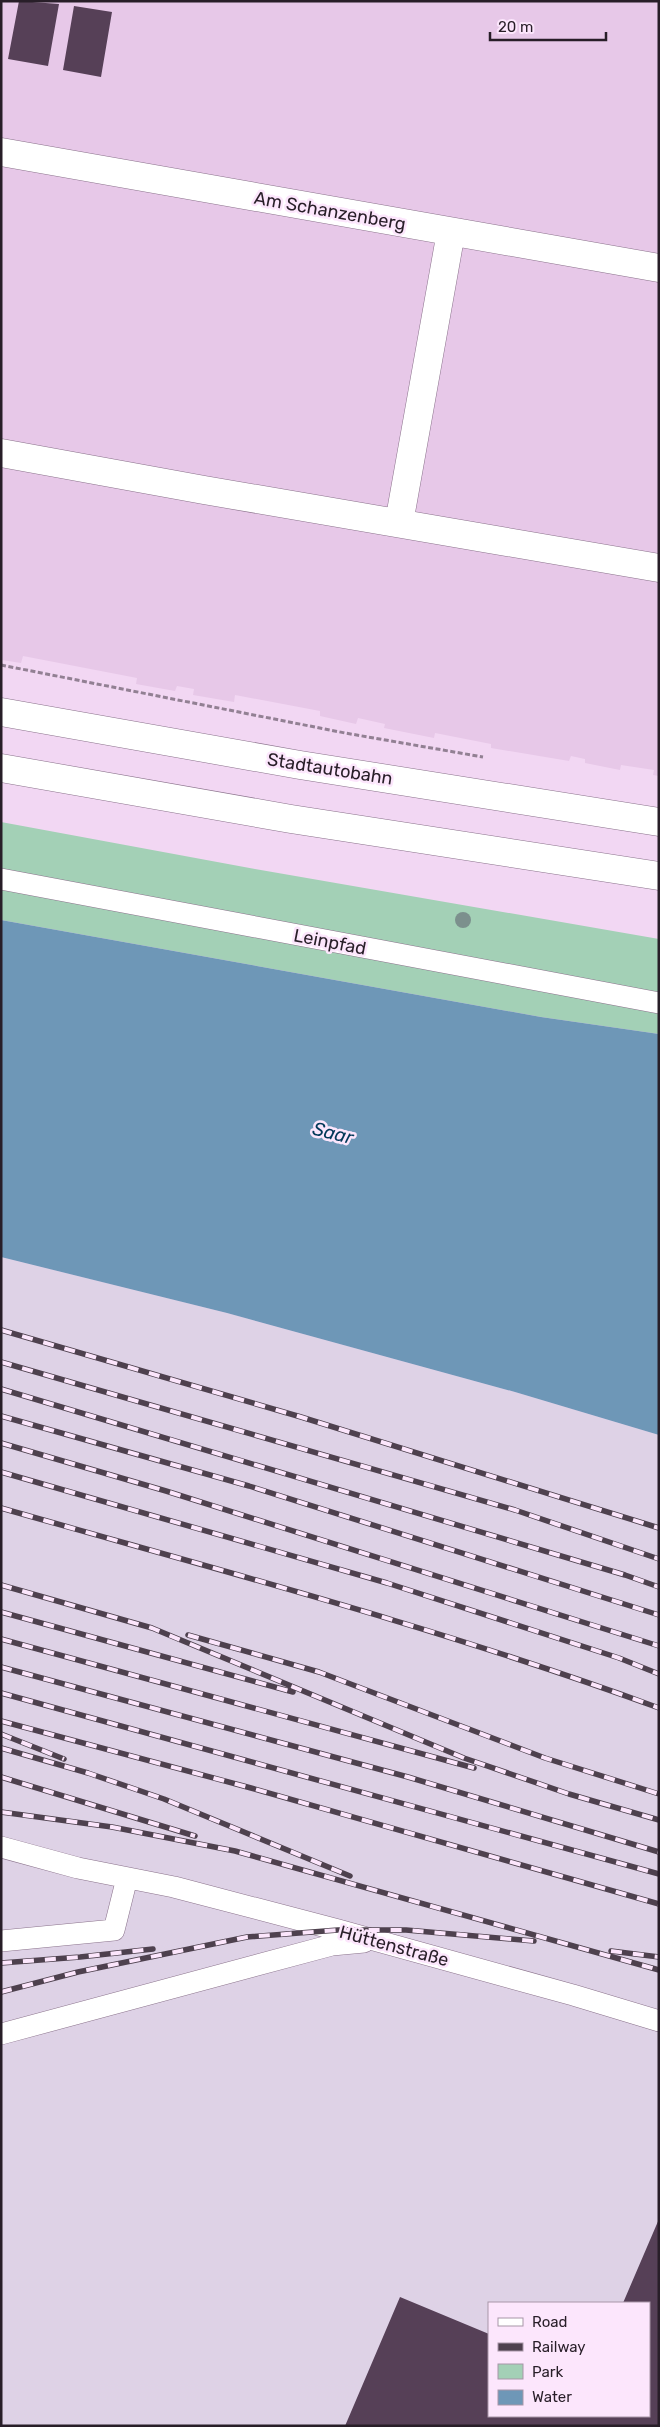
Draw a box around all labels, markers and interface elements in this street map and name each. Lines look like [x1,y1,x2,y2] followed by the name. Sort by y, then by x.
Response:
[490,10,606,42] scale bar
[498,18,533,36] text: 20 m
[252,187,408,235] street label: Am Schanzenberg
[266,748,394,790] street label: Stadtautobahn
[292,924,368,960] street label: Leinpfad
[310,1117,357,1149] water label: Saar
[337,1921,451,1971] street label: Hüttenstraße
[488,2302,650,2417] legend
[532,2313,568,2331] text: Road
[532,2338,586,2356] text: Railway
[532,2363,563,2381] text: Park
[532,2388,572,2406] text: Water

